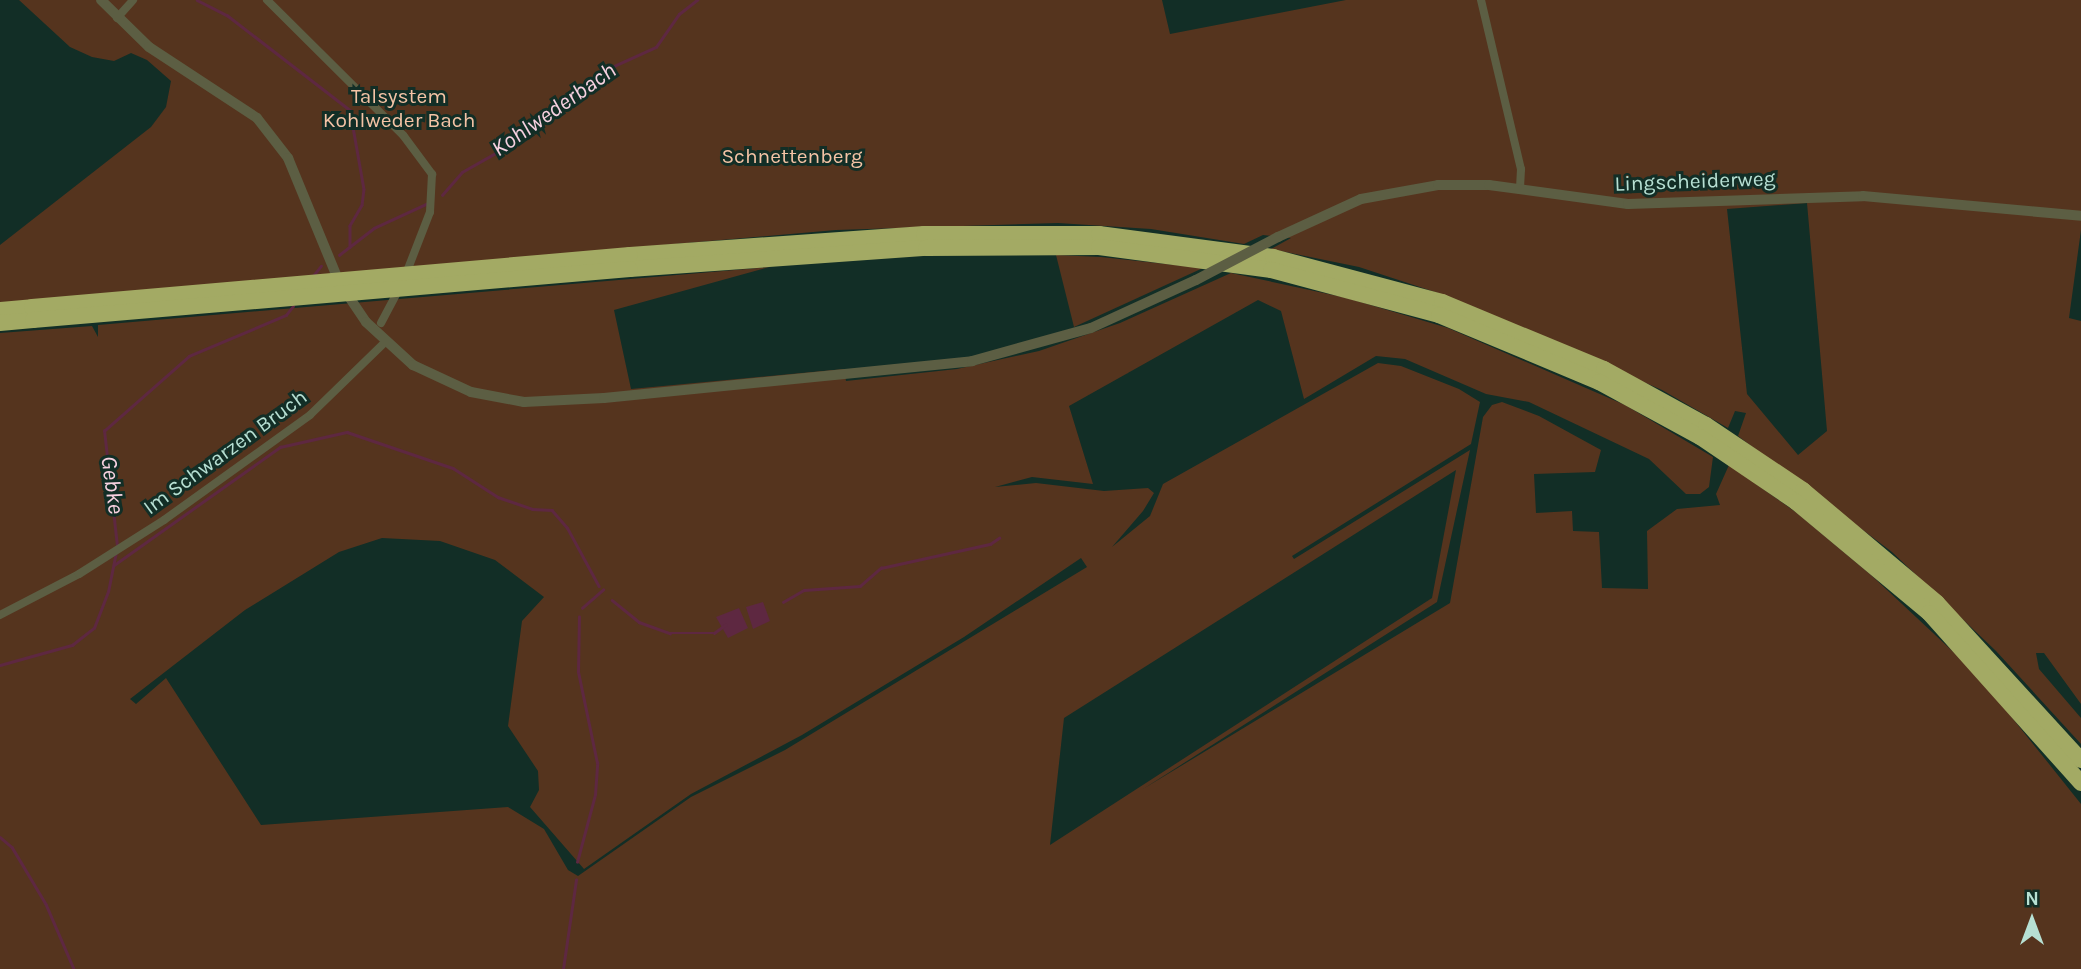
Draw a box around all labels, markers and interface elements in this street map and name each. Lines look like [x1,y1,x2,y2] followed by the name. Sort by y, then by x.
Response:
[486,57,622,163] water label: Kohlwederbach
[323,83,475,133] park label: Talsystem Kohlweder Bach
[721,143,863,169] park label: Schnettenberg
[1614,166,1776,196] street label: Lingscheiderweg
[138,384,312,520] street label: Im Schwarzen Bruch
[94,454,130,516] water label: Gebke
[1997,885,2067,955] north arrow
[2025,888,2039,910] text: N

